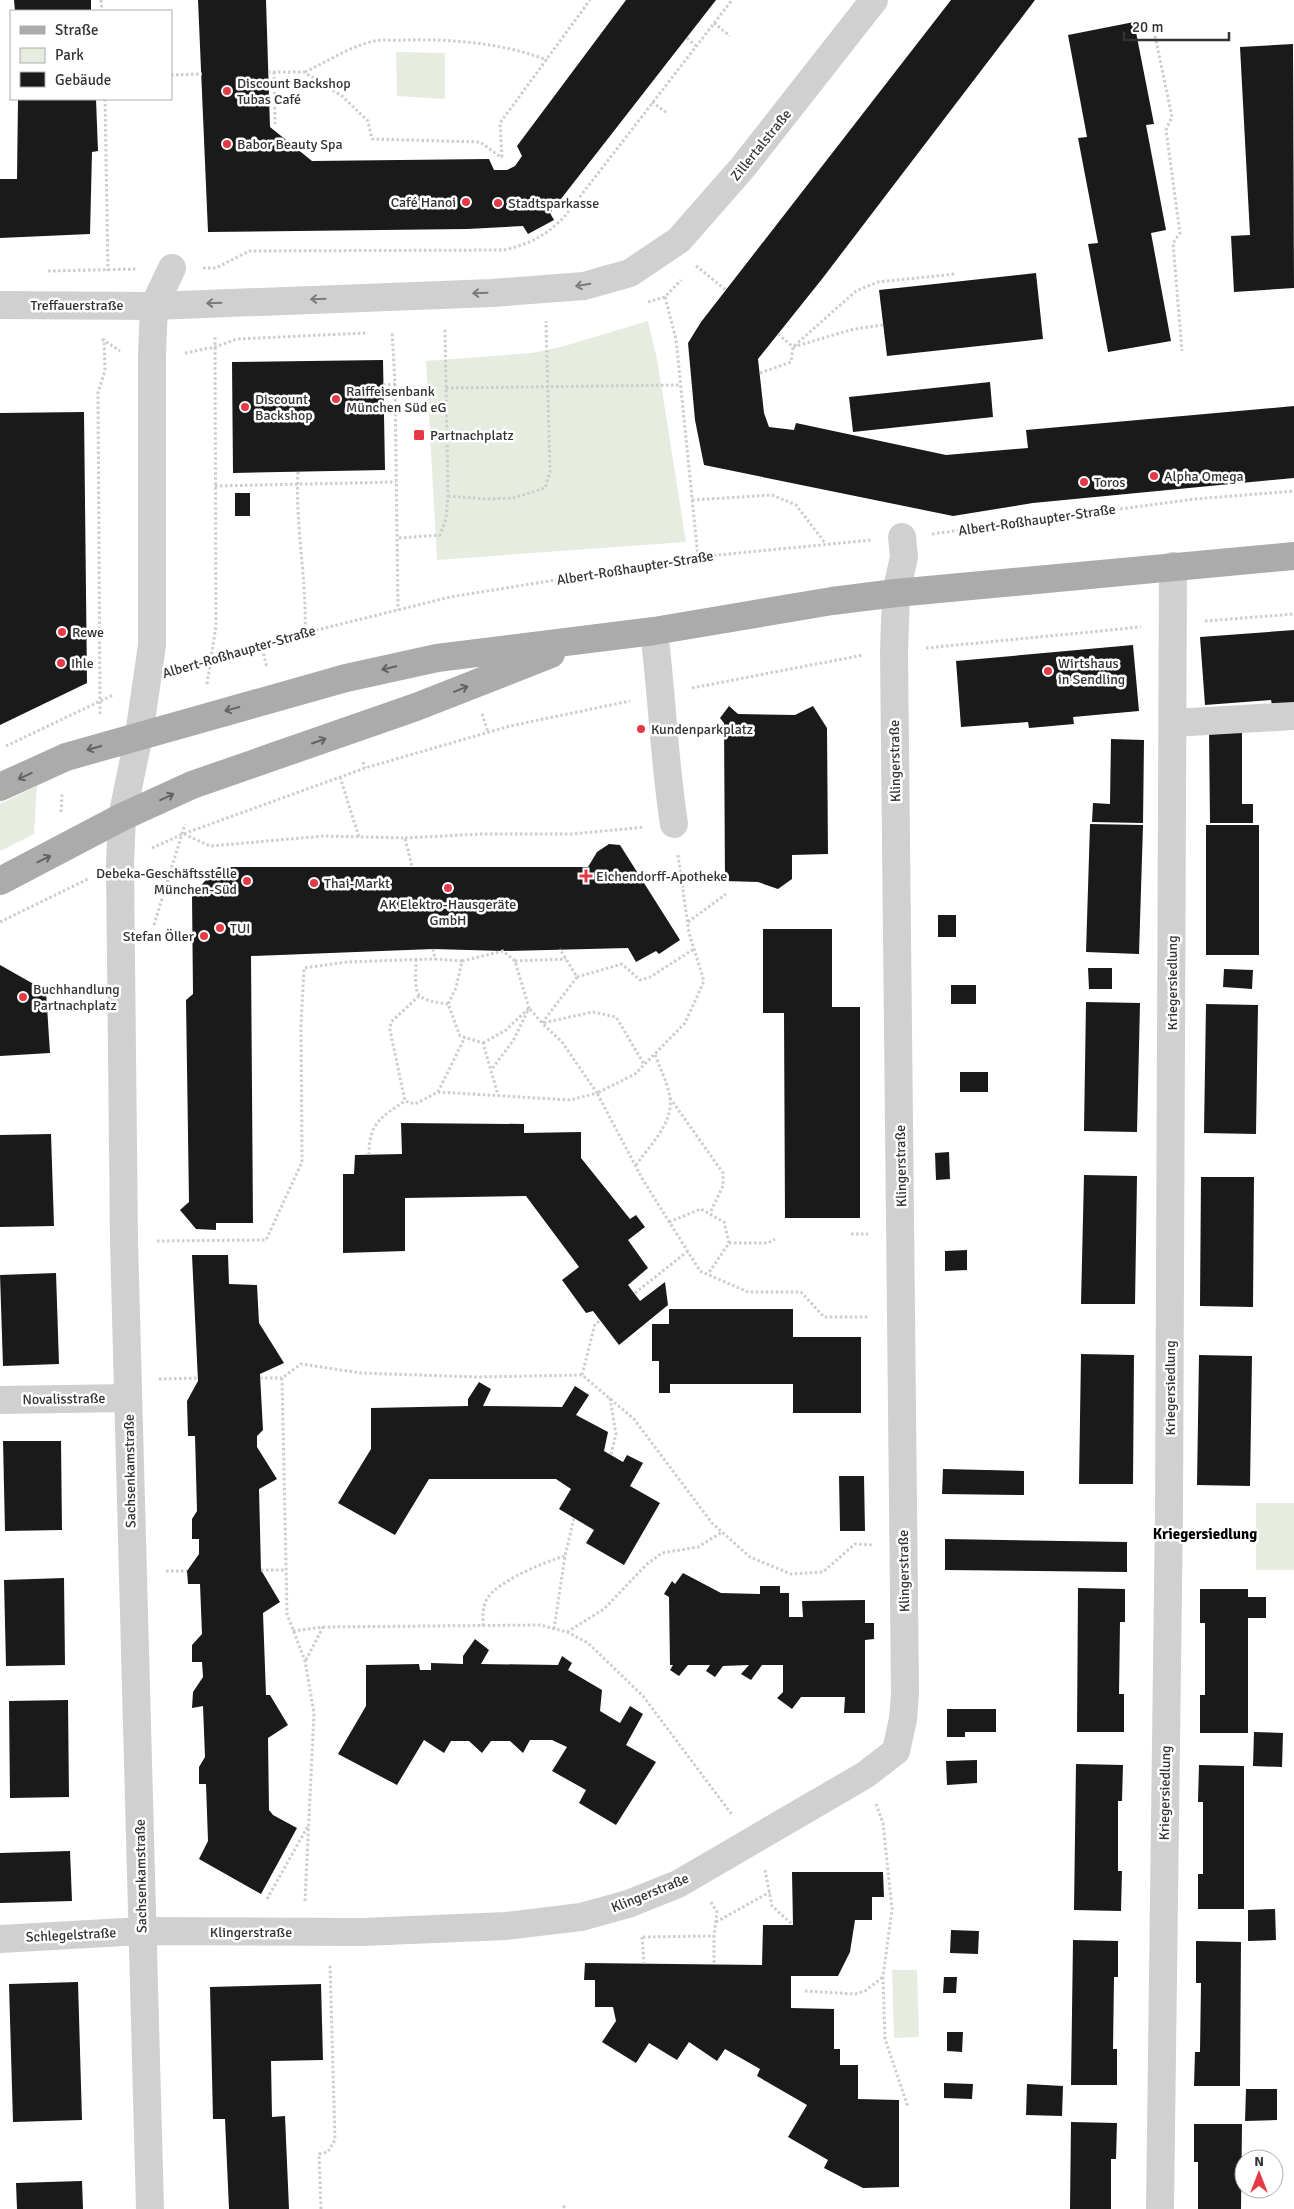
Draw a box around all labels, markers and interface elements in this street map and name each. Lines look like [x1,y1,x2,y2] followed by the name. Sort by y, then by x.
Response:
[10,10,172,100] legend
[1124,10,1229,42] scale bar
[1132,18,1163,36] text: 20 m
[55,21,99,39] text: Straße
[55,46,84,64] text: Park
[55,71,111,89] text: Gebäude
[237,75,351,108] place label: Discount Backshop Tubas Café
[221,85,233,97] marker: Discount Backshop Tubas Café
[727,106,795,184] street label: Zillertalstraße
[237,136,343,153] place label: Babor Beauty Spa
[221,138,233,150] marker: Babor Beauty Spa
[391,194,456,211] place label: Café Hanoi
[508,195,599,212] place label: Stadtsparkasse
[460,196,472,208] marker: Café Hanoi
[492,197,504,209] marker: Stadtsparkasse
[576,281,592,291] one-way arrow
[472,288,488,298] one-way arrow
[310,294,326,304] one-way arrow
[31,297,123,314] street label: Treffauerstraße
[206,298,222,307] one-way arrow
[346,383,447,416] place label: Raiffeisenbank München Süd eG
[255,391,313,424] place label: Discount Backshop
[330,393,342,405] marker: Raiffeisenbank München Süd eG
[239,401,251,413] marker: Discount Backshop
[430,427,514,444] place label: Partnachplatz
[412,428,426,442] marker: Partnachplatz
[1164,468,1244,485] place label: Alpha Omega
[1148,470,1160,482] marker: Alpha Omega
[1094,474,1125,491] place label: Toros
[1078,476,1090,488] marker: Toros
[957,501,1117,539] street label: Albert-Roßhaupter-Straße
[555,547,715,589] street label: Albert-Roßhaupter-Straße
[160,622,318,682] street label: Albert-Roßhaupter-Straße
[72,624,104,641] place label: Rewe
[56,626,68,638] marker: Rewe
[71,655,94,672] place label: Ihle
[1058,655,1125,688] place label: Wirtshaus in Sendling
[55,657,67,669] marker: Ihle
[381,664,397,673] one-way arrow
[1042,665,1054,677] marker: Wirtshaus in Sendling
[453,684,468,693] one-way arrow
[224,705,240,714] one-way arrow
[886,720,904,802] street label: Klingerstraße
[651,721,753,738] place label: Kundenparkplatz
[635,723,647,735] marker: Kundenparkplatz
[311,736,326,745] one-way arrow
[86,744,102,754] one-way arrow
[18,771,33,781] one-way arrow
[159,791,174,801] one-way arrow
[36,854,51,864] one-way arrow
[96,865,237,898] place label: Debeka-Geschäftsstelle München-Süd
[596,868,727,885] place label: Eichendorff-Apotheke
[580,870,592,882] marker: Eichendorff-Apotheke
[241,875,253,887] marker: Debeka-Geschäftsstelle München-Süd
[324,875,390,892] place label: Thai-Markt
[308,877,320,889] marker: Thai-Markt
[442,882,454,894] marker: AK Elektro-Hausgeräte GmbH
[380,896,516,929] place label: AK Elektro-Hausgeräte GmbH
[230,920,250,937] place label: TUI
[214,922,226,934] marker: TUI
[123,928,195,945] place label: Stefan Öller
[198,930,210,942] marker: Stefan Öller
[1164,935,1181,1031] street label: Kriegersiedlung
[33,981,120,1014] place label: Buchhandlung Partnachplatz
[17,991,29,1003] marker: Buchhandlung Partnachplatz
[892,1125,910,1207] street label: Klingerstraße
[1162,1340,1179,1436] street label: Kriegersiedlung
[22,1390,106,1408] street label: Novalisstraße
[121,1414,139,1528] street label: Sachsenkamstraße
[1153,1525,1257,1543] district label: Kriegersiedlung
[895,1530,913,1612] street label: Klingerstraße
[1156,1745,1174,1841] street label: Kriegersiedlung
[132,1819,150,1933] street label: Sachsenkamstraße
[609,1870,691,1916] street label: Klingerstraße
[25,1924,117,1946] street label: Schlegelstraße
[210,1924,292,1941] street label: Klingerstraße
[1234,2149,1284,2199] north arrow
[1254,2153,1264,2170] text: N

